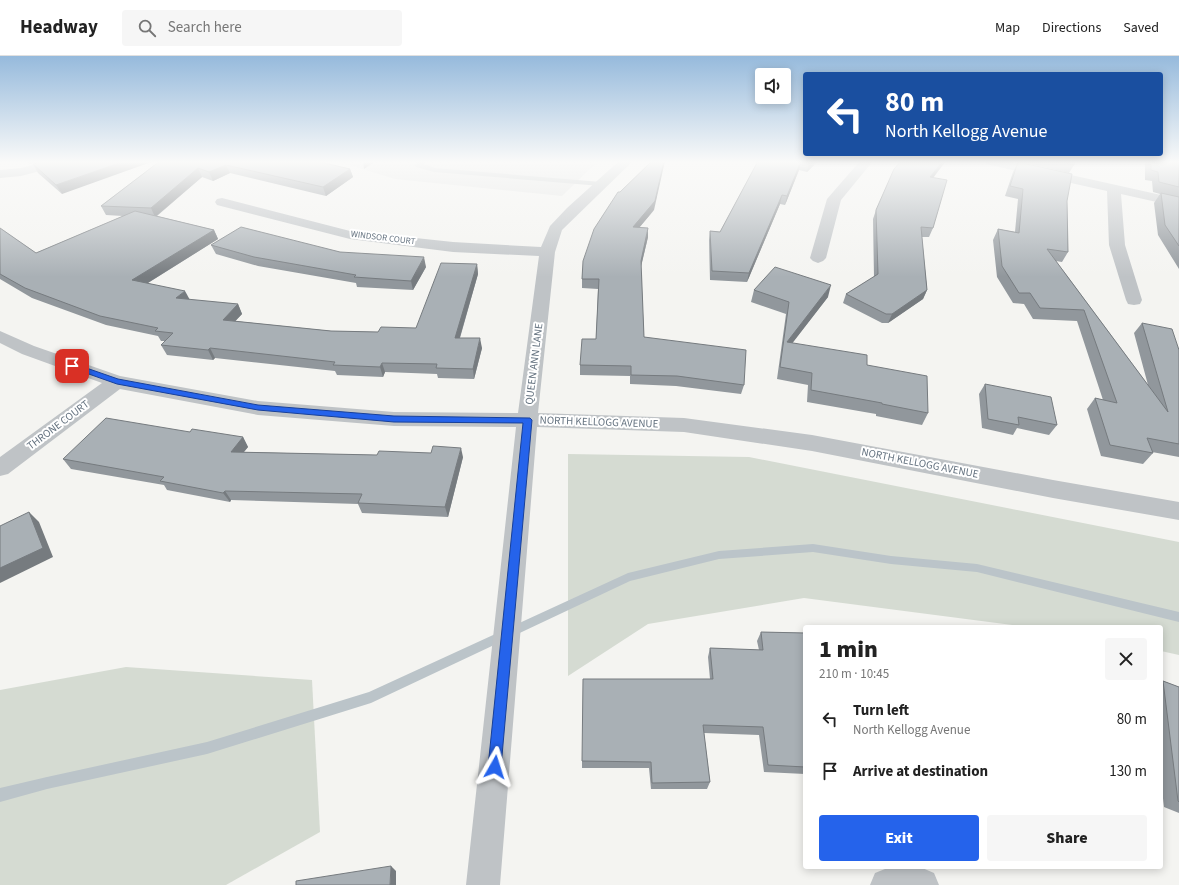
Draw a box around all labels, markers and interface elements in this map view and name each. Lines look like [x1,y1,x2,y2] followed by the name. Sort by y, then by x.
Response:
[122,10,402,46] search box
[20,14,98,41] text: Headway
[136,17,158,39] icon: search
[168,17,242,38] text: Search here
[995,18,1020,38] text: Map
[1042,18,1101,38] text: Directions
[1123,18,1159,38] text: Saved
[755,68,791,104] map controls
[755,68,791,104] button: sound
[885,82,944,122] text: 80 m
[819,88,871,140] icon: left
[885,119,1048,144] text: North Kellogg Avenue
[350,228,416,248] street label: WINDSOR COURT
[522,322,546,406] street label: QUEEN ANN LANE
[55,349,89,383] pin
[61,355,83,377] icon: arrive
[24,397,92,453] street label: THRONE COURT
[539,412,659,432] street label: NORTH KELLOGG AVENUE
[860,444,980,482] street label: NORTH KELLOGG AVENUE
[819,632,878,667] text: 1 min
[1105,638,1147,680] button: close
[819,665,889,683] text: 210 m · 10:45
[853,700,909,721] text: Turn left
[819,708,841,730] icon: left
[1117,709,1147,730] text: 80 m
[853,721,970,739] text: North Kellogg Avenue
[474,746,516,788] position arrow
[819,760,841,782] icon: arrive
[853,761,988,782] text: Arrive at destination
[1109,761,1147,782] text: 130 m
[819,815,979,861] button: Exit
[987,815,1147,861] button: Share

